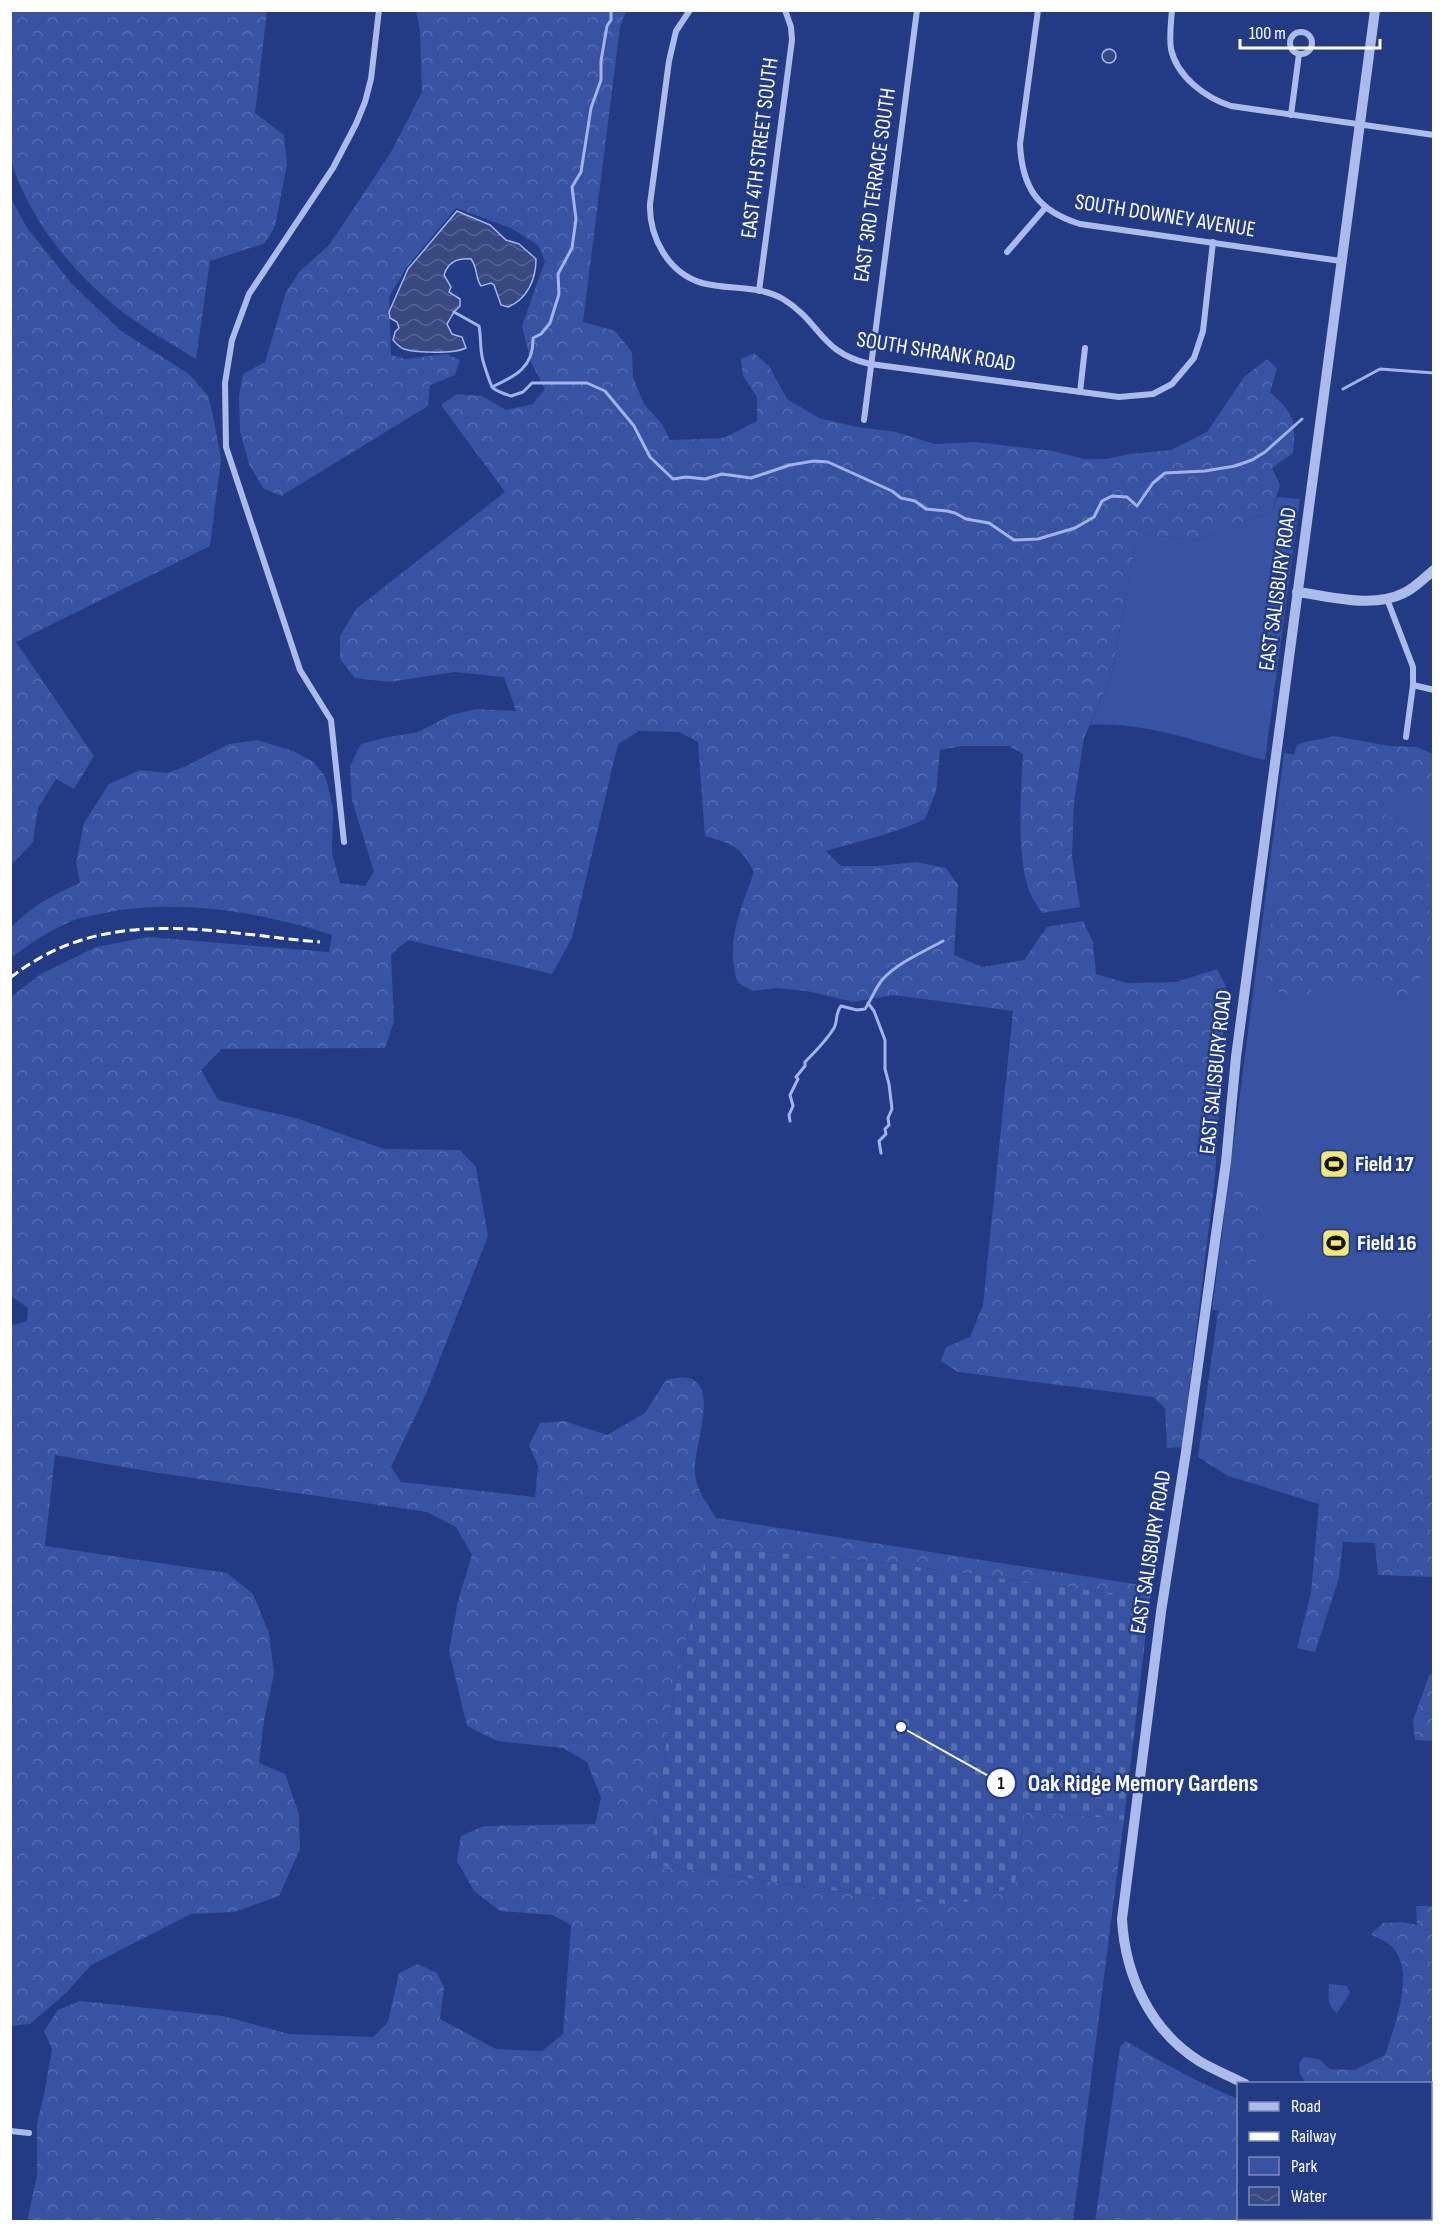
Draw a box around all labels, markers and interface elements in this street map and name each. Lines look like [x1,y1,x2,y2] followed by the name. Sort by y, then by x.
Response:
[1240,12,1380,50] scale bar
[1249,23,1286,44] text: 100 m
[736,56,784,240] street label: EAST 4TH STREET SOUTH
[848,86,902,284] street label: EAST 3RD TERRACE SOUTH
[1073,188,1257,244] street label: SOUTH DOWNEY AVENUE
[855,326,1017,378] street label: SOUTH SHRANK ROAD
[1253,505,1303,673] street label: EAST SALISBURY ROAD
[1194,989,1238,1155] street label: EAST SALISBURY ROAD
[1318,1148,1350,1180] sports icon: Field 17
[1355,1151,1414,1178] place label: Field 17
[1320,1227,1352,1259] sports icon: Field 16
[1357,1230,1417,1257] place label: Field 16
[1125,1468,1177,1636] street label: EAST SALISBURY ROAD
[986,1762,1270,1804] callout: Oak Ridge Memory Gardens
[1028,1769,1258,1798] text: Oak Ridge Memory Gardens
[997,1773,1005,1794] text: 1
[1237,2082,1432,2220] legend
[1291,2096,1321,2117] text: Road
[1291,2126,1336,2147] text: Railway
[1291,2156,1317,2177] text: Park
[1291,2186,1327,2207] text: Water

